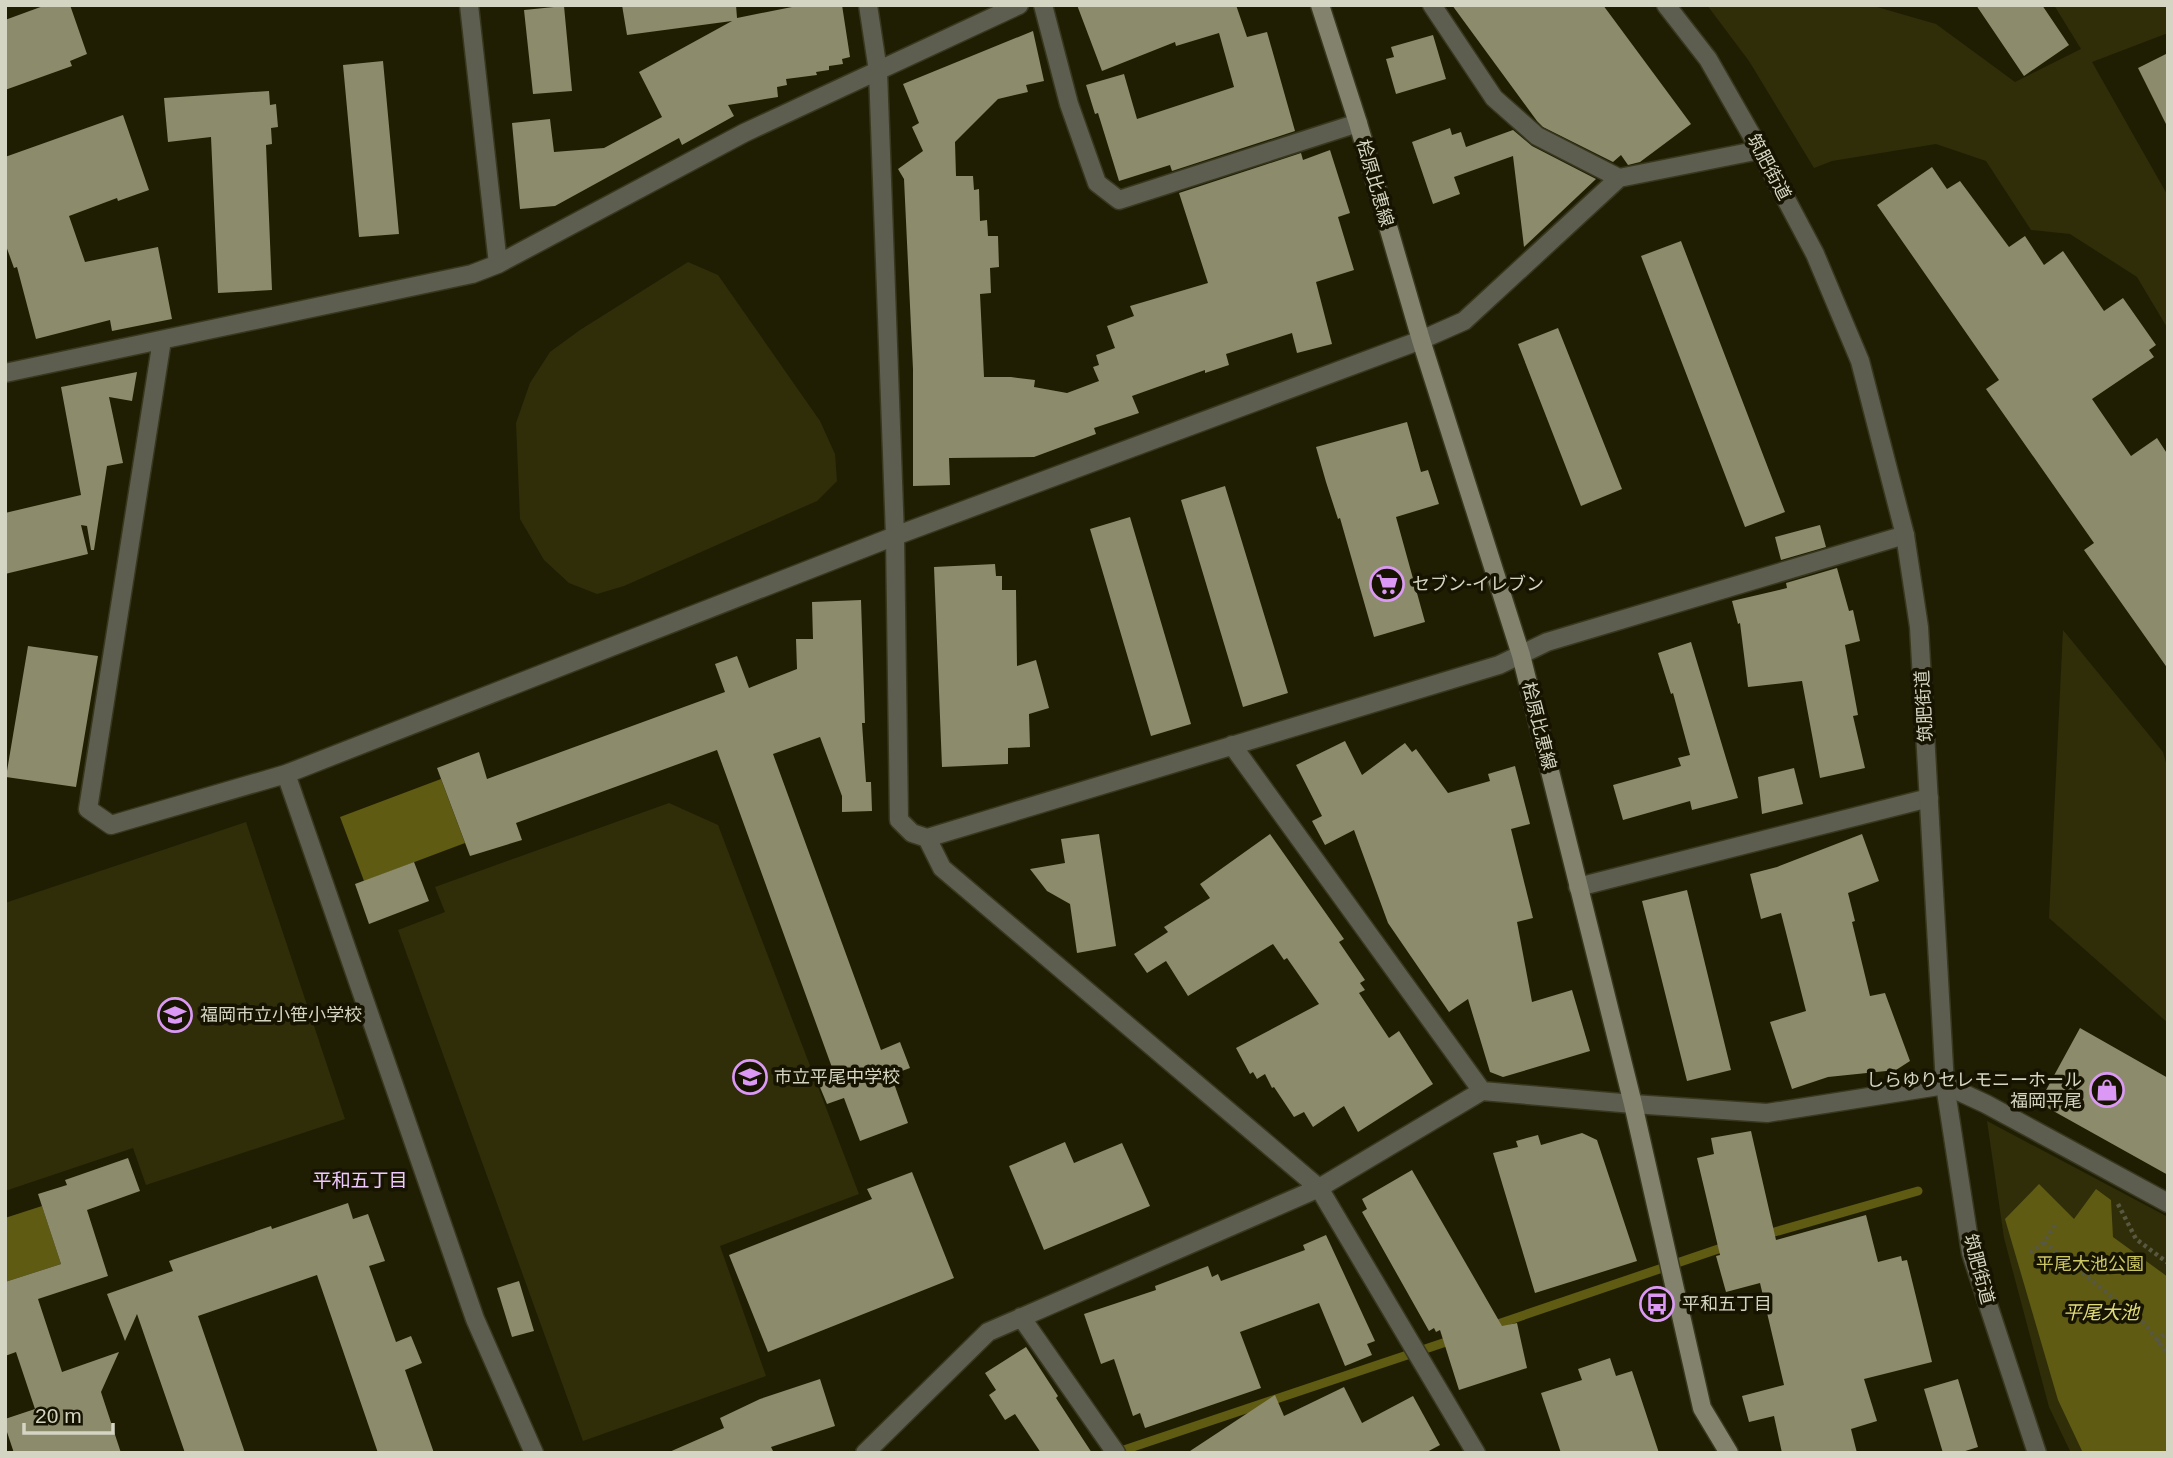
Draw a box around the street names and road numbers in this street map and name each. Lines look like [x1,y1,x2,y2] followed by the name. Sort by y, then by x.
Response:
[1743,131,1795,203] street label: 筑肥街道
[1353,137,1397,229] street label: 桧原比恵線
[1912,670,1936,742] street label: 筑肥街道
[1518,680,1560,772] street label: 桧原比恵線
[1960,1232,1998,1306] street label: 筑肥街道

